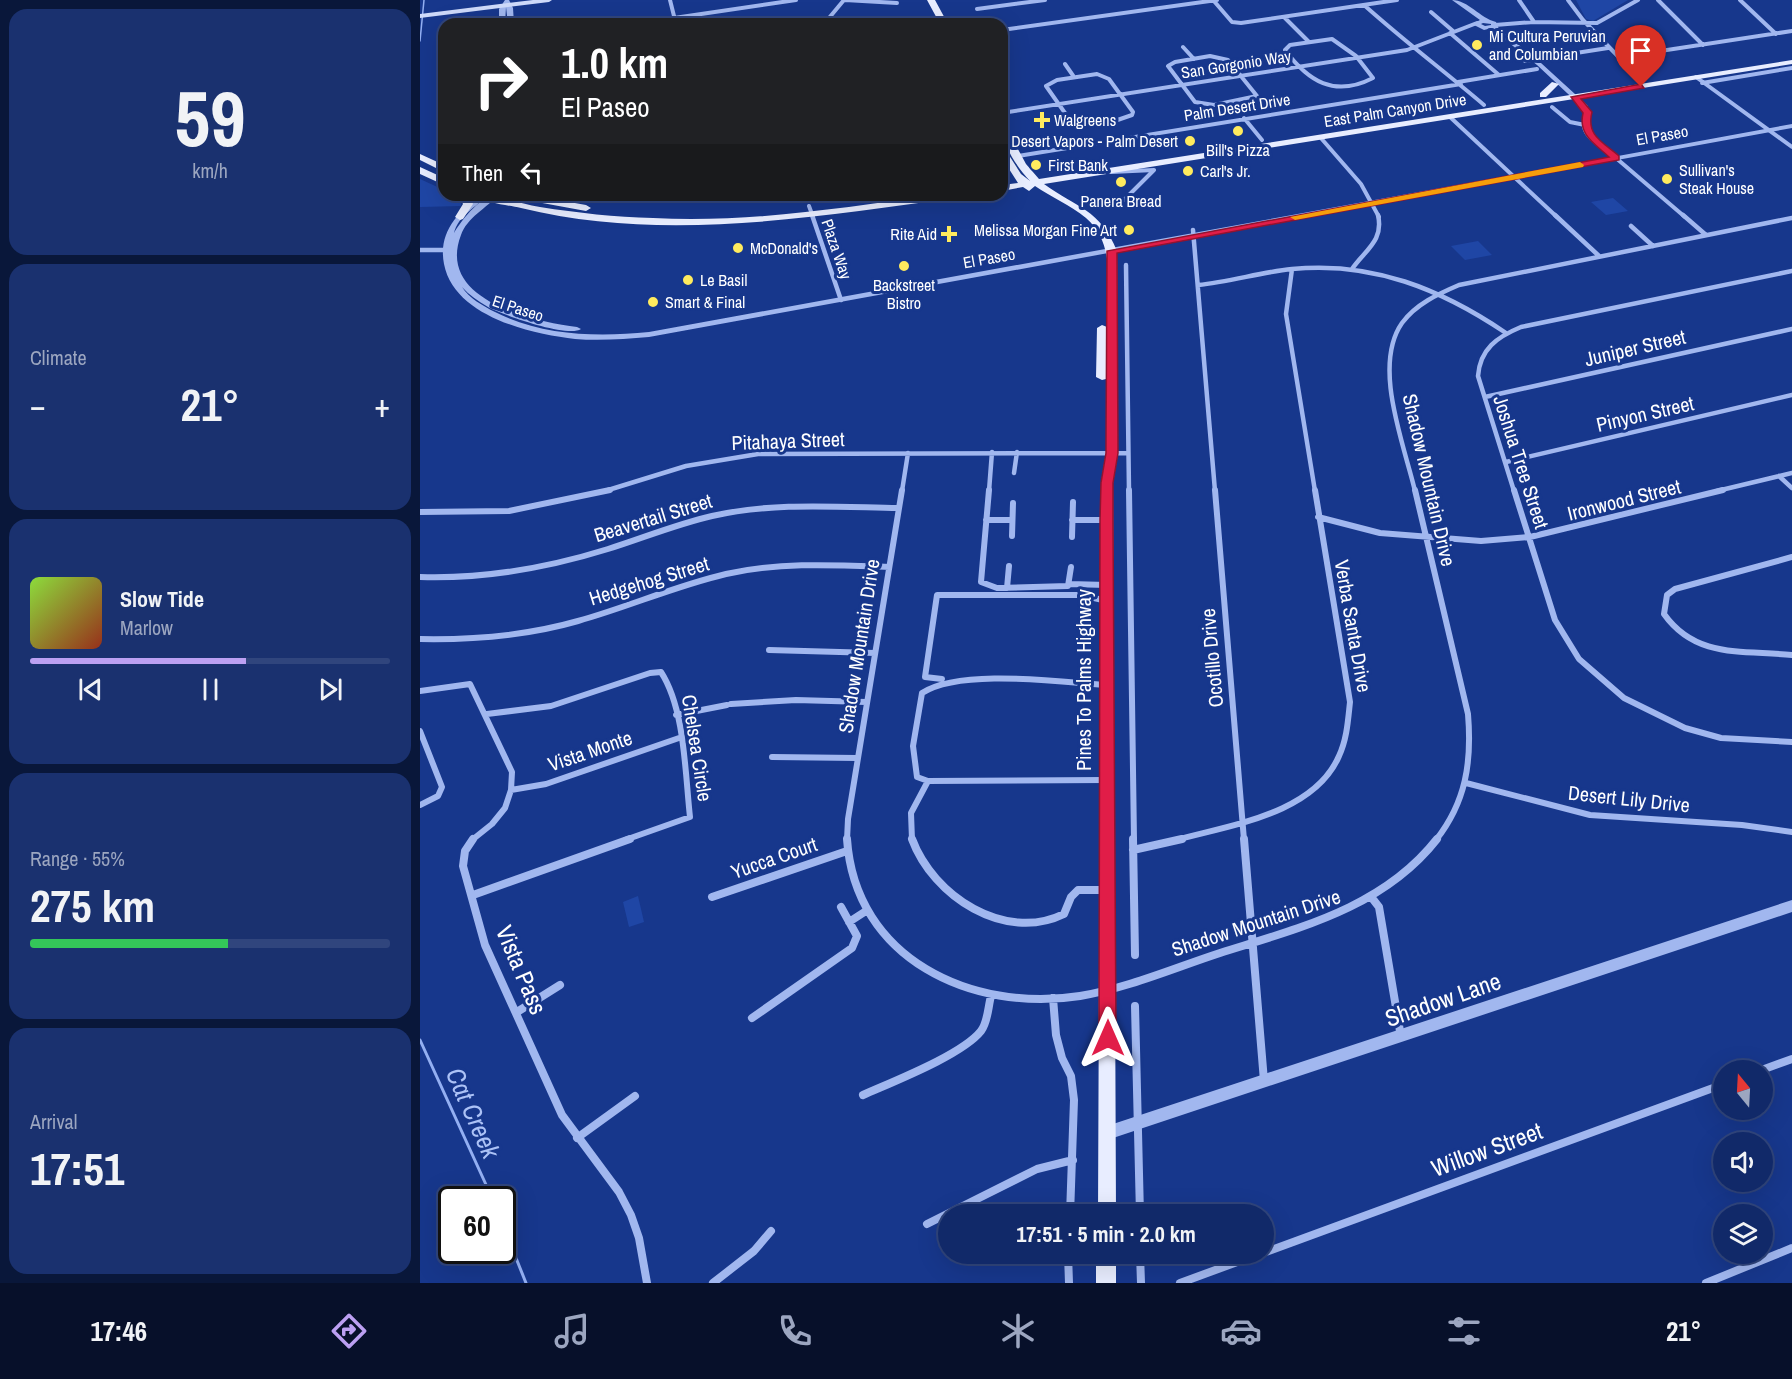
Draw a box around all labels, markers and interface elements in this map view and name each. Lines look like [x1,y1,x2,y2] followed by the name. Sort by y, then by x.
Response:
[1489,25,1606,65] place label: Mi Cultura Peruvian and Columbian
[1615,25,1666,87] pin
[1624,34,1657,67] icon: arrive
[561,35,668,91] text: 1.0 km
[1470,38,1484,52] marker: Mi Cultura Peruvian and Columbian
[462,42,540,120] icon: right
[1179,44,1293,84] street label: San Gorgonio Way
[174,65,246,170] text: 59
[1182,88,1292,126] street label: Palm Desert Drive
[1322,88,1468,132] street label: East Palm Canyon Drive
[561,89,650,125] text: El Paseo
[1054,109,1116,131] place label: Walgreens
[1035,113,1049,127] marker: Walgreens
[1634,120,1690,150] street label: El Paseo
[1231,124,1245,138] marker: Bill's Pizza
[1011,130,1178,152] place label: Desert Vapors - Palm Desert
[1183,134,1197,148] marker: Desert Vapors - Palm Desert
[1206,139,1271,161] place label: Bill's Pizza
[1048,154,1108,176] place label: First Bank
[515,156,548,189] icon: left
[192,157,228,184] text: km/h
[462,158,503,188] text: Then
[1029,158,1043,172] marker: First Bank
[1679,159,1754,199] place label: Sullivan's Steak House
[1200,160,1251,182] place label: Carl's Jr.
[1181,164,1195,178] marker: Carl's Jr.
[1660,172,1674,186] marker: Sullivan's Steak House
[1114,175,1128,189] marker: Panera Bread
[1081,190,1161,212] place label: Panera Bread
[816,216,858,282] street label: Plaza Way
[974,219,1117,241] place label: Melissa Morgan Fine Art
[890,223,937,245] place label: Rite Aid
[1122,223,1136,237] marker: Melissa Morgan Fine Art
[942,227,956,241] marker: Rite Aid
[750,237,818,259] place label: McDonald's
[731,241,745,255] marker: McDonald's
[961,243,1017,273] street label: El Paseo
[897,259,911,273] marker: Backstreet Bistro
[700,269,747,291] place label: Le Basil
[681,273,695,287] marker: Le Basil
[873,274,935,314] place label: Backstreet Bistro
[490,289,546,327] street label: El Paseo
[665,291,745,313] place label: Smart & Final
[646,295,660,309] marker: Smart & Final
[1582,323,1689,372] street label: Juniper Street
[30,344,87,371] text: Climate
[180,374,240,435] text: 21°
[30,383,46,427] text: −
[374,383,390,427] text: +
[1593,389,1697,438] street label: Pinyon Street
[1397,391,1462,569] street label: Shadow Mountain Drive
[1487,392,1556,532] street label: Joshua Tree Street
[731,425,845,456] street label: Pitahaya Street
[1564,472,1684,527] street label: Ironwood Street
[590,487,716,548] street label: Beavertail Street
[586,549,713,612] street label: Hedgehog Street
[831,557,886,735] street label: Shadow Mountain Drive
[1329,558,1378,694] street label: Verba Santa Drive
[120,584,204,614] text: Slow Tide
[1070,588,1097,771] street label: Pines To Palms Highway
[1194,607,1229,709] street label: Ocotillo Drive
[120,614,173,641] text: Marlow
[74,673,107,706] icon: previous
[194,673,227,706] icon: pause
[314,673,347,706] icon: next
[676,693,719,803] street label: Chelsea Circle
[544,724,635,777] street label: Vista Monte
[1567,779,1691,818] street label: Desert Lily Drive
[727,830,821,885] street label: Yucca Court
[30,845,125,872] text: Range · 55%
[30,875,155,936] text: 275 km
[1168,882,1344,963] street label: Shadow Mountain Drive
[489,920,555,1019] street label: Vista Pass
[1381,964,1505,1034] street label: Shadow Lane
[1076,1006,1140,1070] position arrow
[1713,1060,1773,1120] north arrow
[1713,1060,1773,1264] map controls
[438,1062,510,1165] water label: Cat Creek
[30,1108,77,1135] text: Arrival
[1427,1114,1547,1184] street label: Willow Street
[1713,1132,1773,1192] button: sound
[30,1138,124,1199] text: 17:51
[438,1186,516,1264] speed limit sign: 60
[1713,1204,1773,1264] button: layers
[1016,1219,1196,1249] text: 17:51 · 5 min · 2.0 km
[328,1310,370,1352] icon: directions
[551,1310,593,1352] icon: music
[774,1310,816,1352] icon: phone
[997,1310,1039,1352] icon: climate
[1220,1310,1262,1352] icon: car
[1443,1310,1485,1352] icon: filters
[90,1313,147,1349] text: 17:46
[1666,1313,1701,1349] text: 21°

